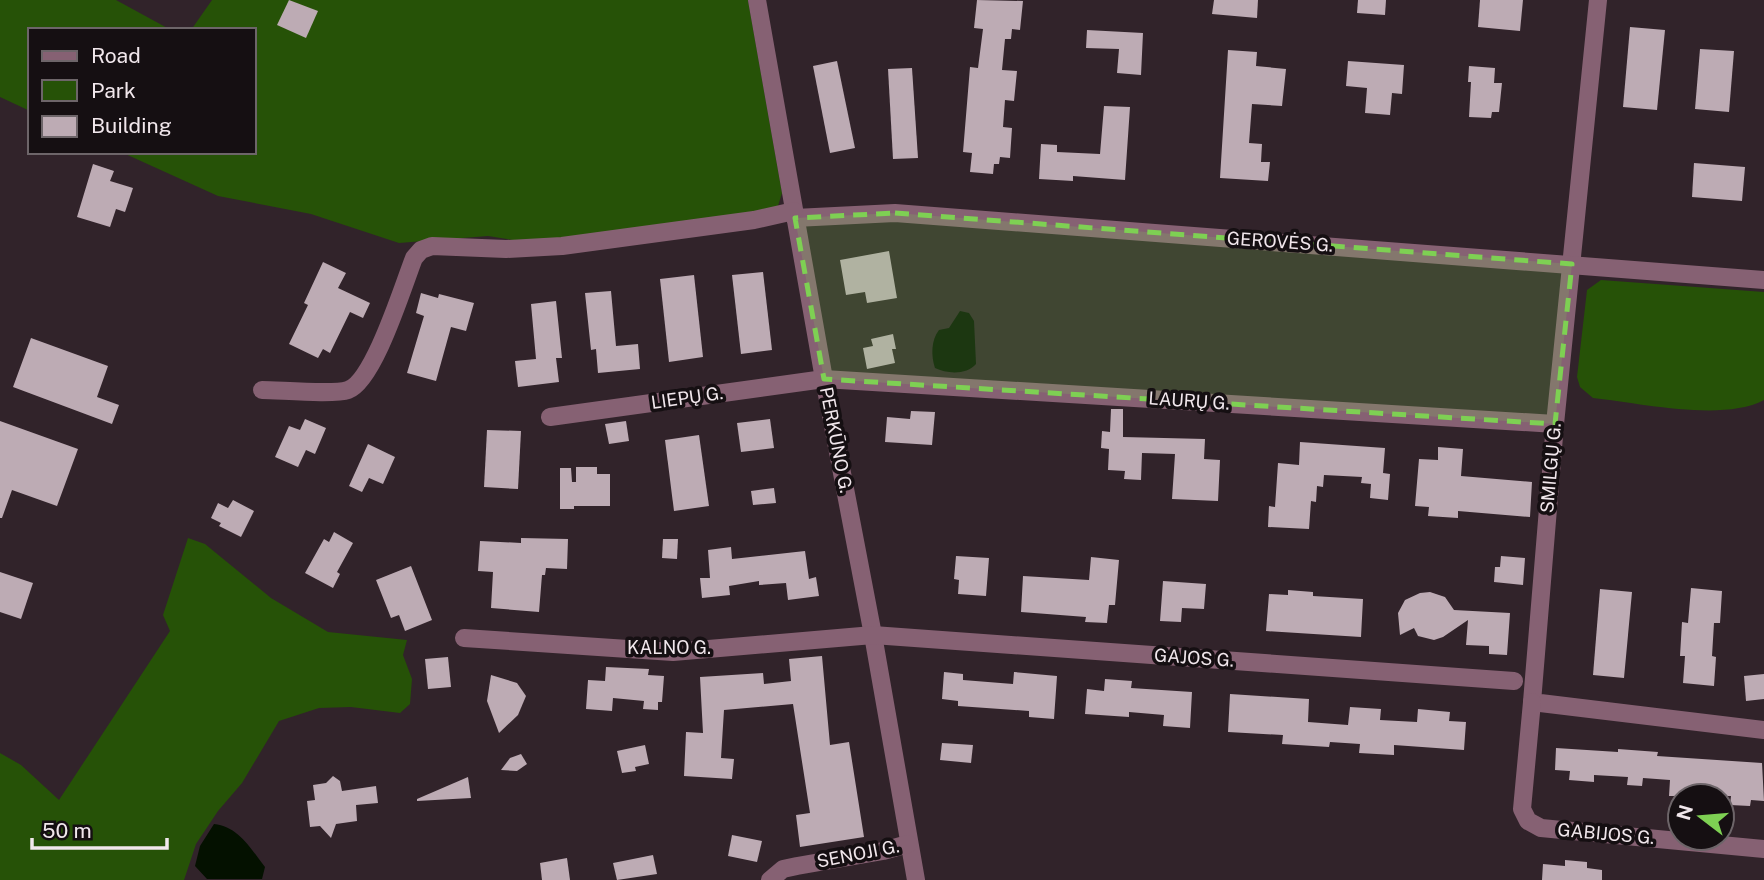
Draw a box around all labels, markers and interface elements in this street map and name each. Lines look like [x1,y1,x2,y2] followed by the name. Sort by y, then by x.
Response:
[28,28,256,154] legend
[91,43,141,68] text: Road
[91,78,136,103] text: Park
[91,113,172,138] text: Building
[1226,226,1334,256] street label: GEROVĖS G.
[650,382,724,413] street label: LIEPŲ G.
[816,385,858,495] street label: PERKŪNO G.
[1148,387,1230,414] street label: LAURŲ G.
[1536,422,1565,514] street label: SMILGŲ G.
[627,637,711,658] street label: KALNO G.
[1153,644,1235,671] street label: GAJOS G.
[1666,782,1736,852] north arrow
[1672,802,1697,822] text: N
[32,806,166,850] scale bar
[42,818,92,843] text: 50 m
[1557,819,1655,848] street label: GABIJOS G.
[815,835,901,872] street label: SENOJI G.

